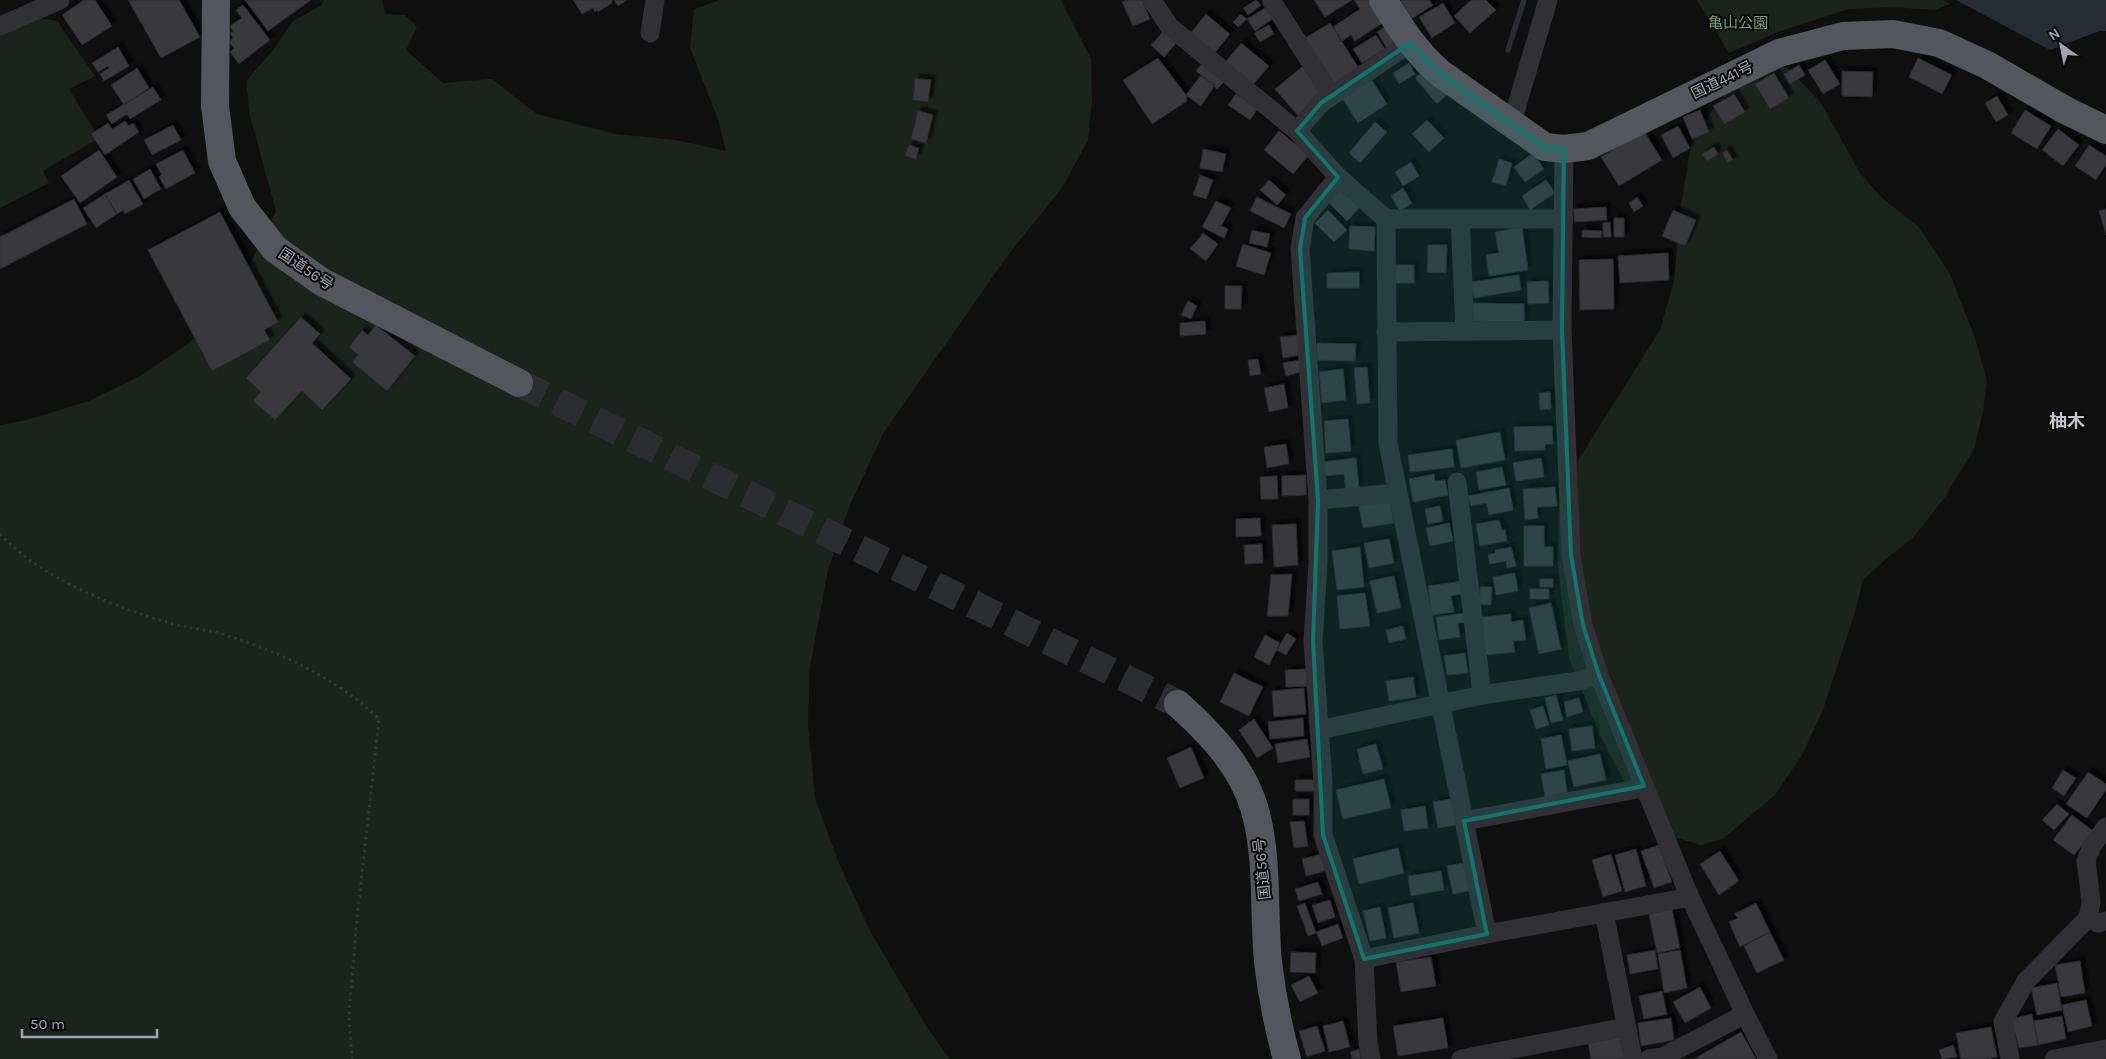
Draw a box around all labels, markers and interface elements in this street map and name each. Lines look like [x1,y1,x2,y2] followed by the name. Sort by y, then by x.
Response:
[1708,14,1768,32] park label: 亀山公園
[2036,20,2086,70] north arrow
[2045,25,2063,44] text: N
[1688,57,1756,103] street label: 国道441号
[275,244,337,294] street label: 国道56号
[2049,410,2085,432] district label: 柚木
[1250,837,1274,901] street label: 国道56号
[22,1006,158,1038] scale bar
[30,1015,65,1033] text: 50 m

